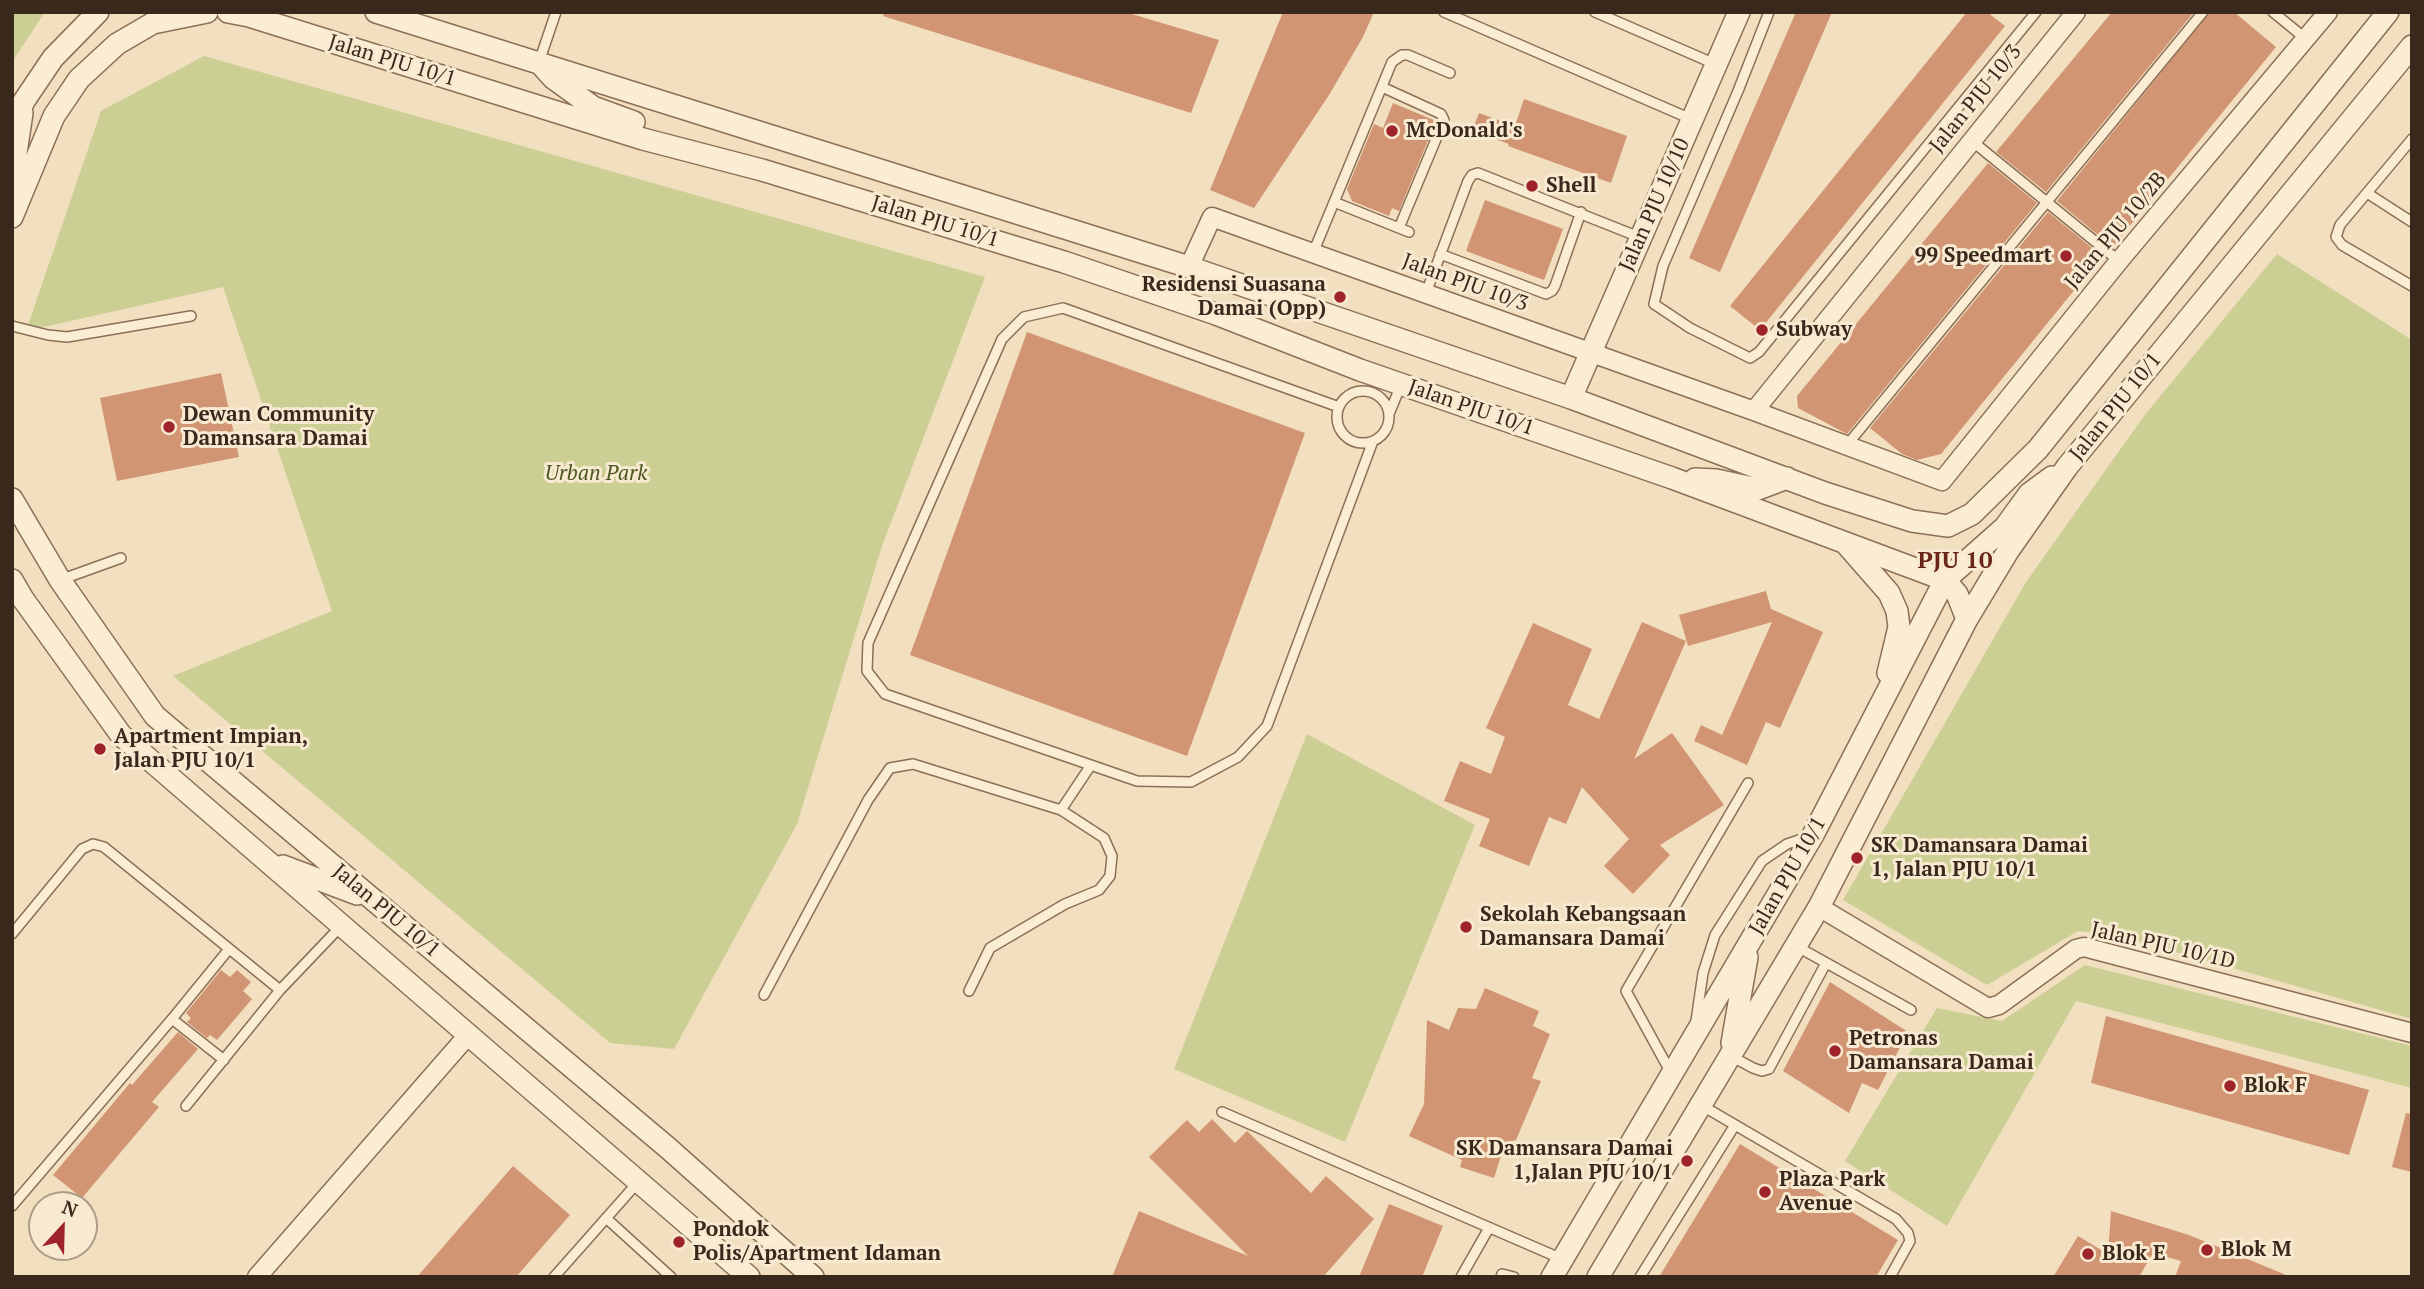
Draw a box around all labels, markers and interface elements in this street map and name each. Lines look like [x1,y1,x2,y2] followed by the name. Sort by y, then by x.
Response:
[325,30,459,92] street label: Jalan PJU 10/1
[1925,40,2027,158] street label: Jalan PJU 10/3
[1406,118,1523,144] place label: McDonald's
[1384,123,1400,139] marker: McDonald's
[1614,134,1696,276] street label: Jalan PJU 10/10
[2060,167,2172,295] street label: Jalan PJU 10/2B
[1546,173,1596,199] place label: Shell
[1524,178,1540,194] marker: Shell
[868,191,1002,253] street label: Jalan PJU 10/1
[1914,243,2052,269] place label: 99 Speedmart
[2058,248,2074,264] marker: 99 Speedmart
[1399,249,1531,317] street label: Jalan PJU 10/3
[1142,272,1326,322] place label: Residensi Suasana Damai (Opp)
[1332,289,1348,305] marker: Residensi Suasana Damai (Opp)
[1776,317,1852,343] place label: Subway
[1754,322,1770,338] marker: Subway
[2065,348,2167,466] street label: Jalan PJU 10/1
[1405,375,1537,441] street label: Jalan PJU 10/1
[183,402,374,452] place label: Dewan Community Damansara Damai
[161,419,177,435] marker: Dewan Community Damansara Damai
[545,461,647,487] park label: Urban Park
[1918,547,1992,575] district label: PJU 10
[114,724,308,774] place label: Apartment Impian, Jalan PJU 10/1
[92,741,108,757] marker: Apartment Impian, Jalan PJU 10/1
[1744,813,1832,939] street label: Jalan PJU 10/1
[1871,833,2088,883] place label: SK Damansara Damai 1, Jalan PJU 10/1
[1849,850,1865,866] marker: SK Damansara Damai 1, Jalan PJU 10/1
[327,859,445,963] street label: Jalan PJU 10/1
[1480,902,1686,952] place label: Sekolah Kebangsaan Damansara Damai
[2089,917,2237,975] street label: Jalan PJU 10/1D
[1458,919,1474,935] marker: Sekolah Kebangsaan Damansara Damai
[1849,1026,2034,1076] place label: Petronas Damansara Damai
[1827,1043,1843,1059] marker: Petronas Damansara Damai
[2244,1073,2307,1099] place label: Blok F
[2222,1078,2238,1094] marker: Blok F
[1456,1136,1673,1186] place label: SK Damansara Damai 1,Jalan PJU 10/1
[1679,1153,1695,1169] marker: SK Damansara Damai 1,Jalan PJU 10/1
[1779,1167,1886,1217] place label: Plaza Park Avenue
[1757,1184,1773,1200] marker: Plaza Park Avenue
[28,1191,98,1261] north arrow
[59,1194,82,1222] text: N
[693,1217,941,1267] place label: Pondok Polis/Apartment Idaman
[671,1234,687,1250] marker: Pondok Polis/Apartment Idaman
[2221,1237,2292,1263] place label: Blok M
[2102,1241,2166,1267] place label: Blok E
[2199,1242,2215,1258] marker: Blok M
[2080,1246,2096,1262] marker: Blok E

